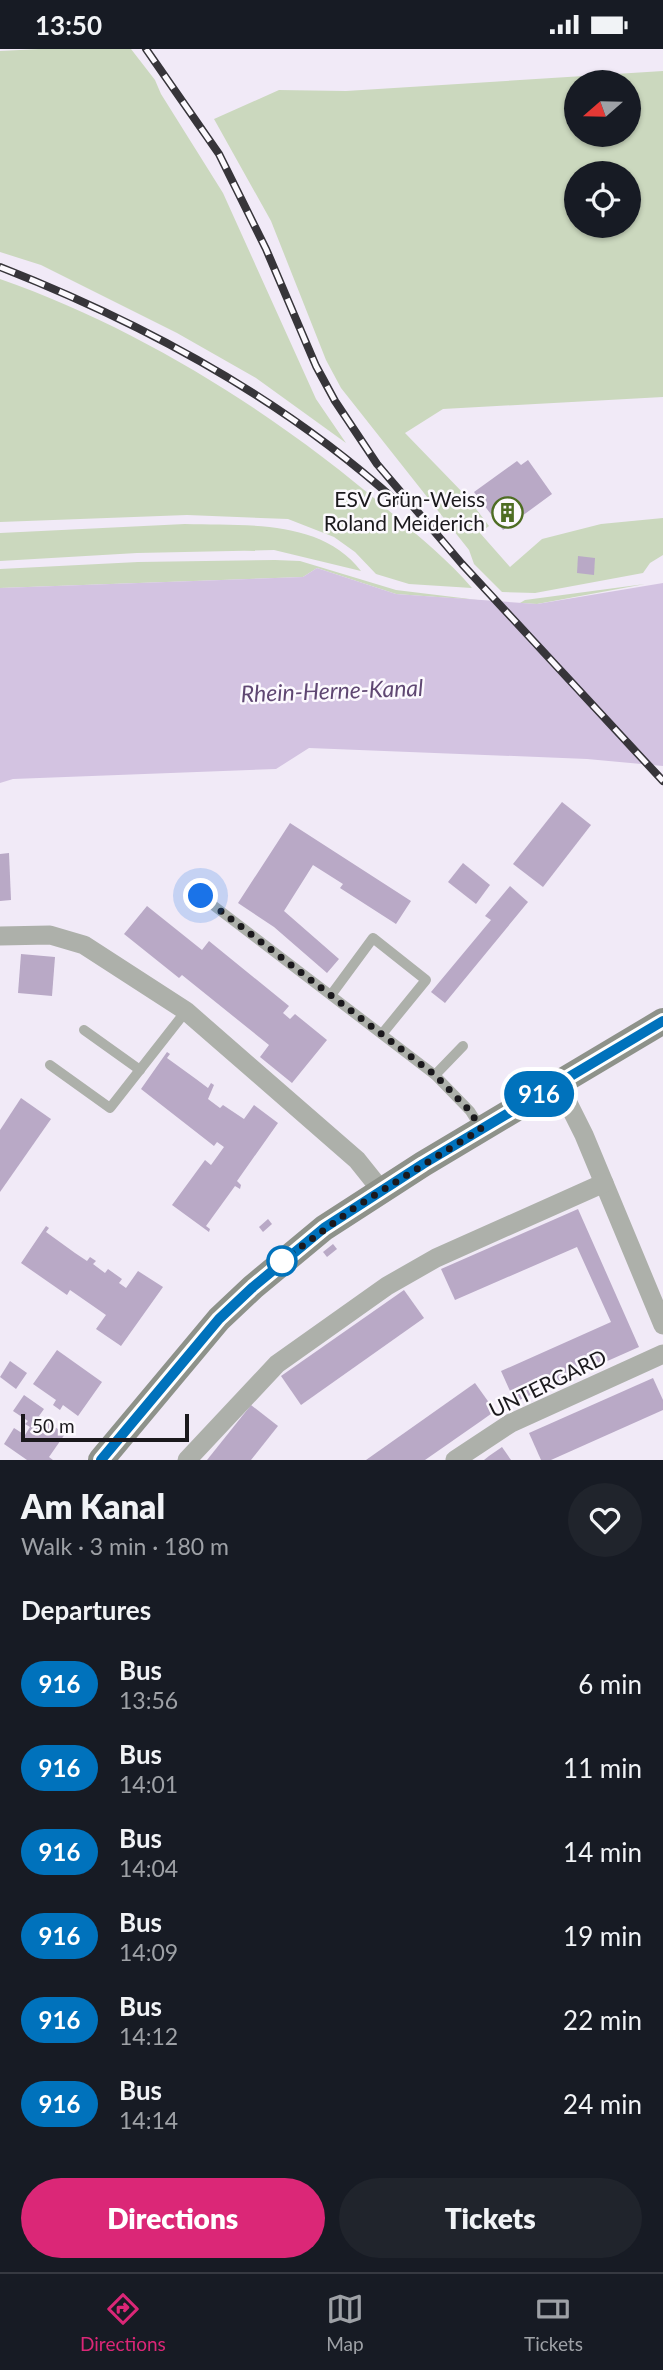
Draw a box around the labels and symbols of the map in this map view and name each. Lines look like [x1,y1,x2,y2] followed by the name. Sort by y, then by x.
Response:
[564,70,640,147] north arrow
[324,486,485,535] place label: ESV Grün-Weiss Roland Meiderich
[491,495,525,529] building icon: ESV Grün-Weiss Roland Meiderich
[240,673,424,707] water label: Rhein-Herne-Kanal
[183,878,218,913] your location
[499,1071,579,1117] line badge: 916
[267,1246,297,1276] unlabelled marker
[485,1343,610,1422] street label: UNTERGARD
[21,1411,189,1443] scale bar

